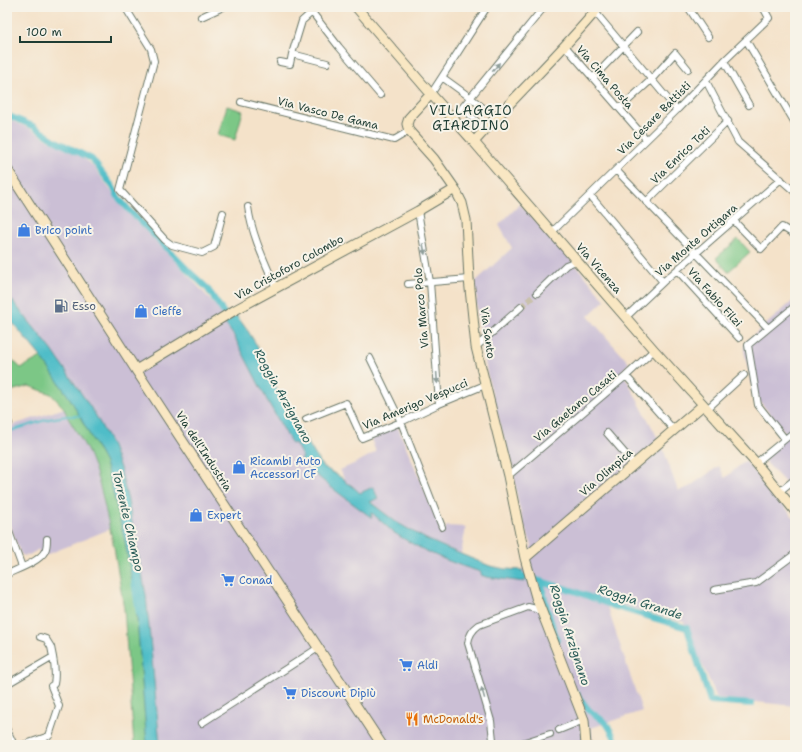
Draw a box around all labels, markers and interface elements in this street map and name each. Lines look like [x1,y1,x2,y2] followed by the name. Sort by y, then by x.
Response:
[20,18,111,44] scale bar
[26,24,62,40] text: 100 m
[573,42,637,112] street label: Via Cima Posta
[491,62,500,73] one-way arrow
[614,78,694,158] street label: Via Cesare Battisti
[276,94,380,133] street label: Via Vasco De Gama
[429,102,513,134] district label: VILLAGGIO GIARDINO
[647,123,713,188] street label: Via Enrico Toti
[652,200,741,280] street label: Via Monte Ortigara
[16,222,32,238] shop icon: Brico point
[35,223,92,238] place label: Brico point
[232,231,347,304] street label: Via Cristoforo Colombo
[572,240,625,297] street label: Via Vicenza
[422,243,428,255] one-way arrow
[684,264,745,330] street label: Via Fabio Filzi
[410,267,432,349] street label: Via Marco Polo
[53,298,69,314] fuel station icon: Esso
[72,299,96,314] place label: Esso
[133,303,149,319] shop icon: Cieffe
[152,304,182,319] place label: Cieffe
[476,307,499,360] street label: Via Santo
[250,346,316,446] water label: Roggia Arzignano
[531,367,620,445] street label: Via Gaetano Casati
[433,372,440,384] one-way arrow
[360,375,470,433] street label: Via Amerigo Vespucci
[172,408,235,494] street label: Via dell'Industria
[577,445,636,500] street label: Via Olimpica
[250,454,321,482] place label: Ricambi Auto Accessori CF
[231,459,247,475] shop icon: Ricambi Auto Accessori CF
[109,469,147,573] water label: Torrente Chiampo
[188,507,204,523] shop icon: Expert
[207,508,242,523] place label: Expert
[220,572,236,588] supermarket icon: Conad
[239,573,273,588] place label: Conad
[596,581,685,623] water label: Roggia Grande
[546,582,594,688] water label: Roggia Arzignano
[398,657,414,673] supermarket icon: Aldi
[417,658,438,673] place label: Aldi
[282,685,298,701] supermarket icon: Discount Dipiù
[301,686,376,701] place label: Discount Dipiù
[480,687,486,699] one-way arrow
[404,711,420,727] restaurant icon: McDonald's
[423,712,483,727] place label: McDonald's

